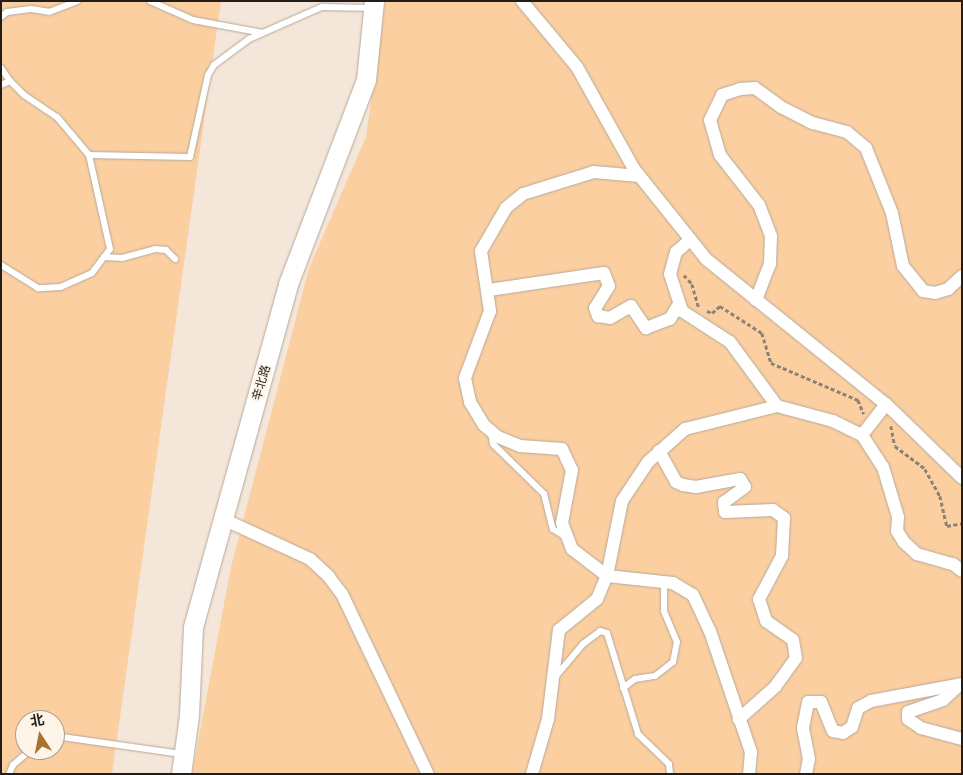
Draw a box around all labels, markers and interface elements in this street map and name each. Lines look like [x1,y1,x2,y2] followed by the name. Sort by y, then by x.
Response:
[250,364,274,402] street label: 辛北路
[15,710,65,760] north arrow
[29,711,46,730] text: 北

